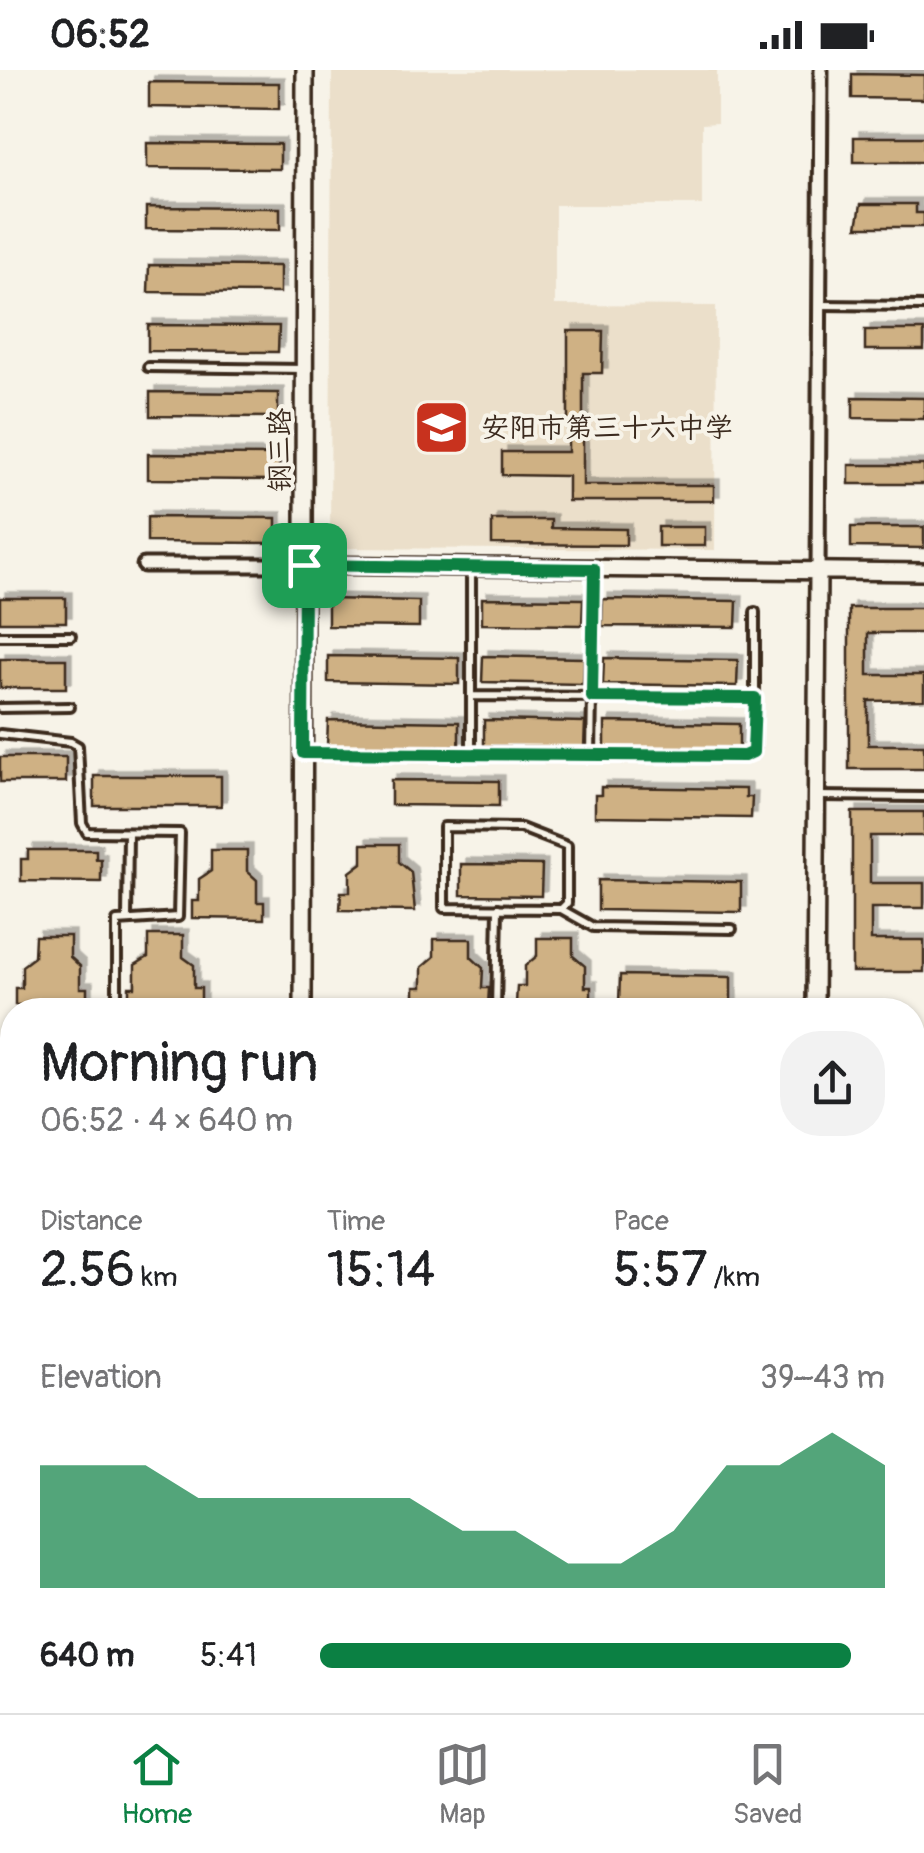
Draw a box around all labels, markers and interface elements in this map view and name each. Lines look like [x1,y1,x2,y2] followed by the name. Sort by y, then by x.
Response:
[50,11,150,59] text: 06:52
[412,397,472,457] school or university icon: 安阳市第三十六中学
[263,408,298,492] street label: 钢三路
[481,411,733,446] place label: 安阳市第三十六中学
[262,523,347,608] pin
[277,538,332,593] icon: arrive
[40,1029,318,1098] text: Morning run
[780,1031,885,1136] button: share
[40,1101,293,1141] text: 06:52 · 4 × 640 m
[40,1204,142,1239] text: Distance
[327,1204,385,1239] text: Time
[613,1204,669,1239] text: Pace
[40,1239,135,1302] text: 2.56
[327,1239,435,1302] text: 15:14
[613,1239,707,1302] text: 5:57
[135,1260,178,1295] text: km
[707,1260,760,1295] text: /km
[40,1358,162,1398] text: Elevation
[760,1358,885,1398] text: 39–43 m
[40,1636,134,1676] text: 640 m
[200,1636,257,1676] text: 5:41
[121,1737,192,1832] tab: Home
[435,1737,490,1832] tab: Map
[733,1737,802,1832] tab: Saved

